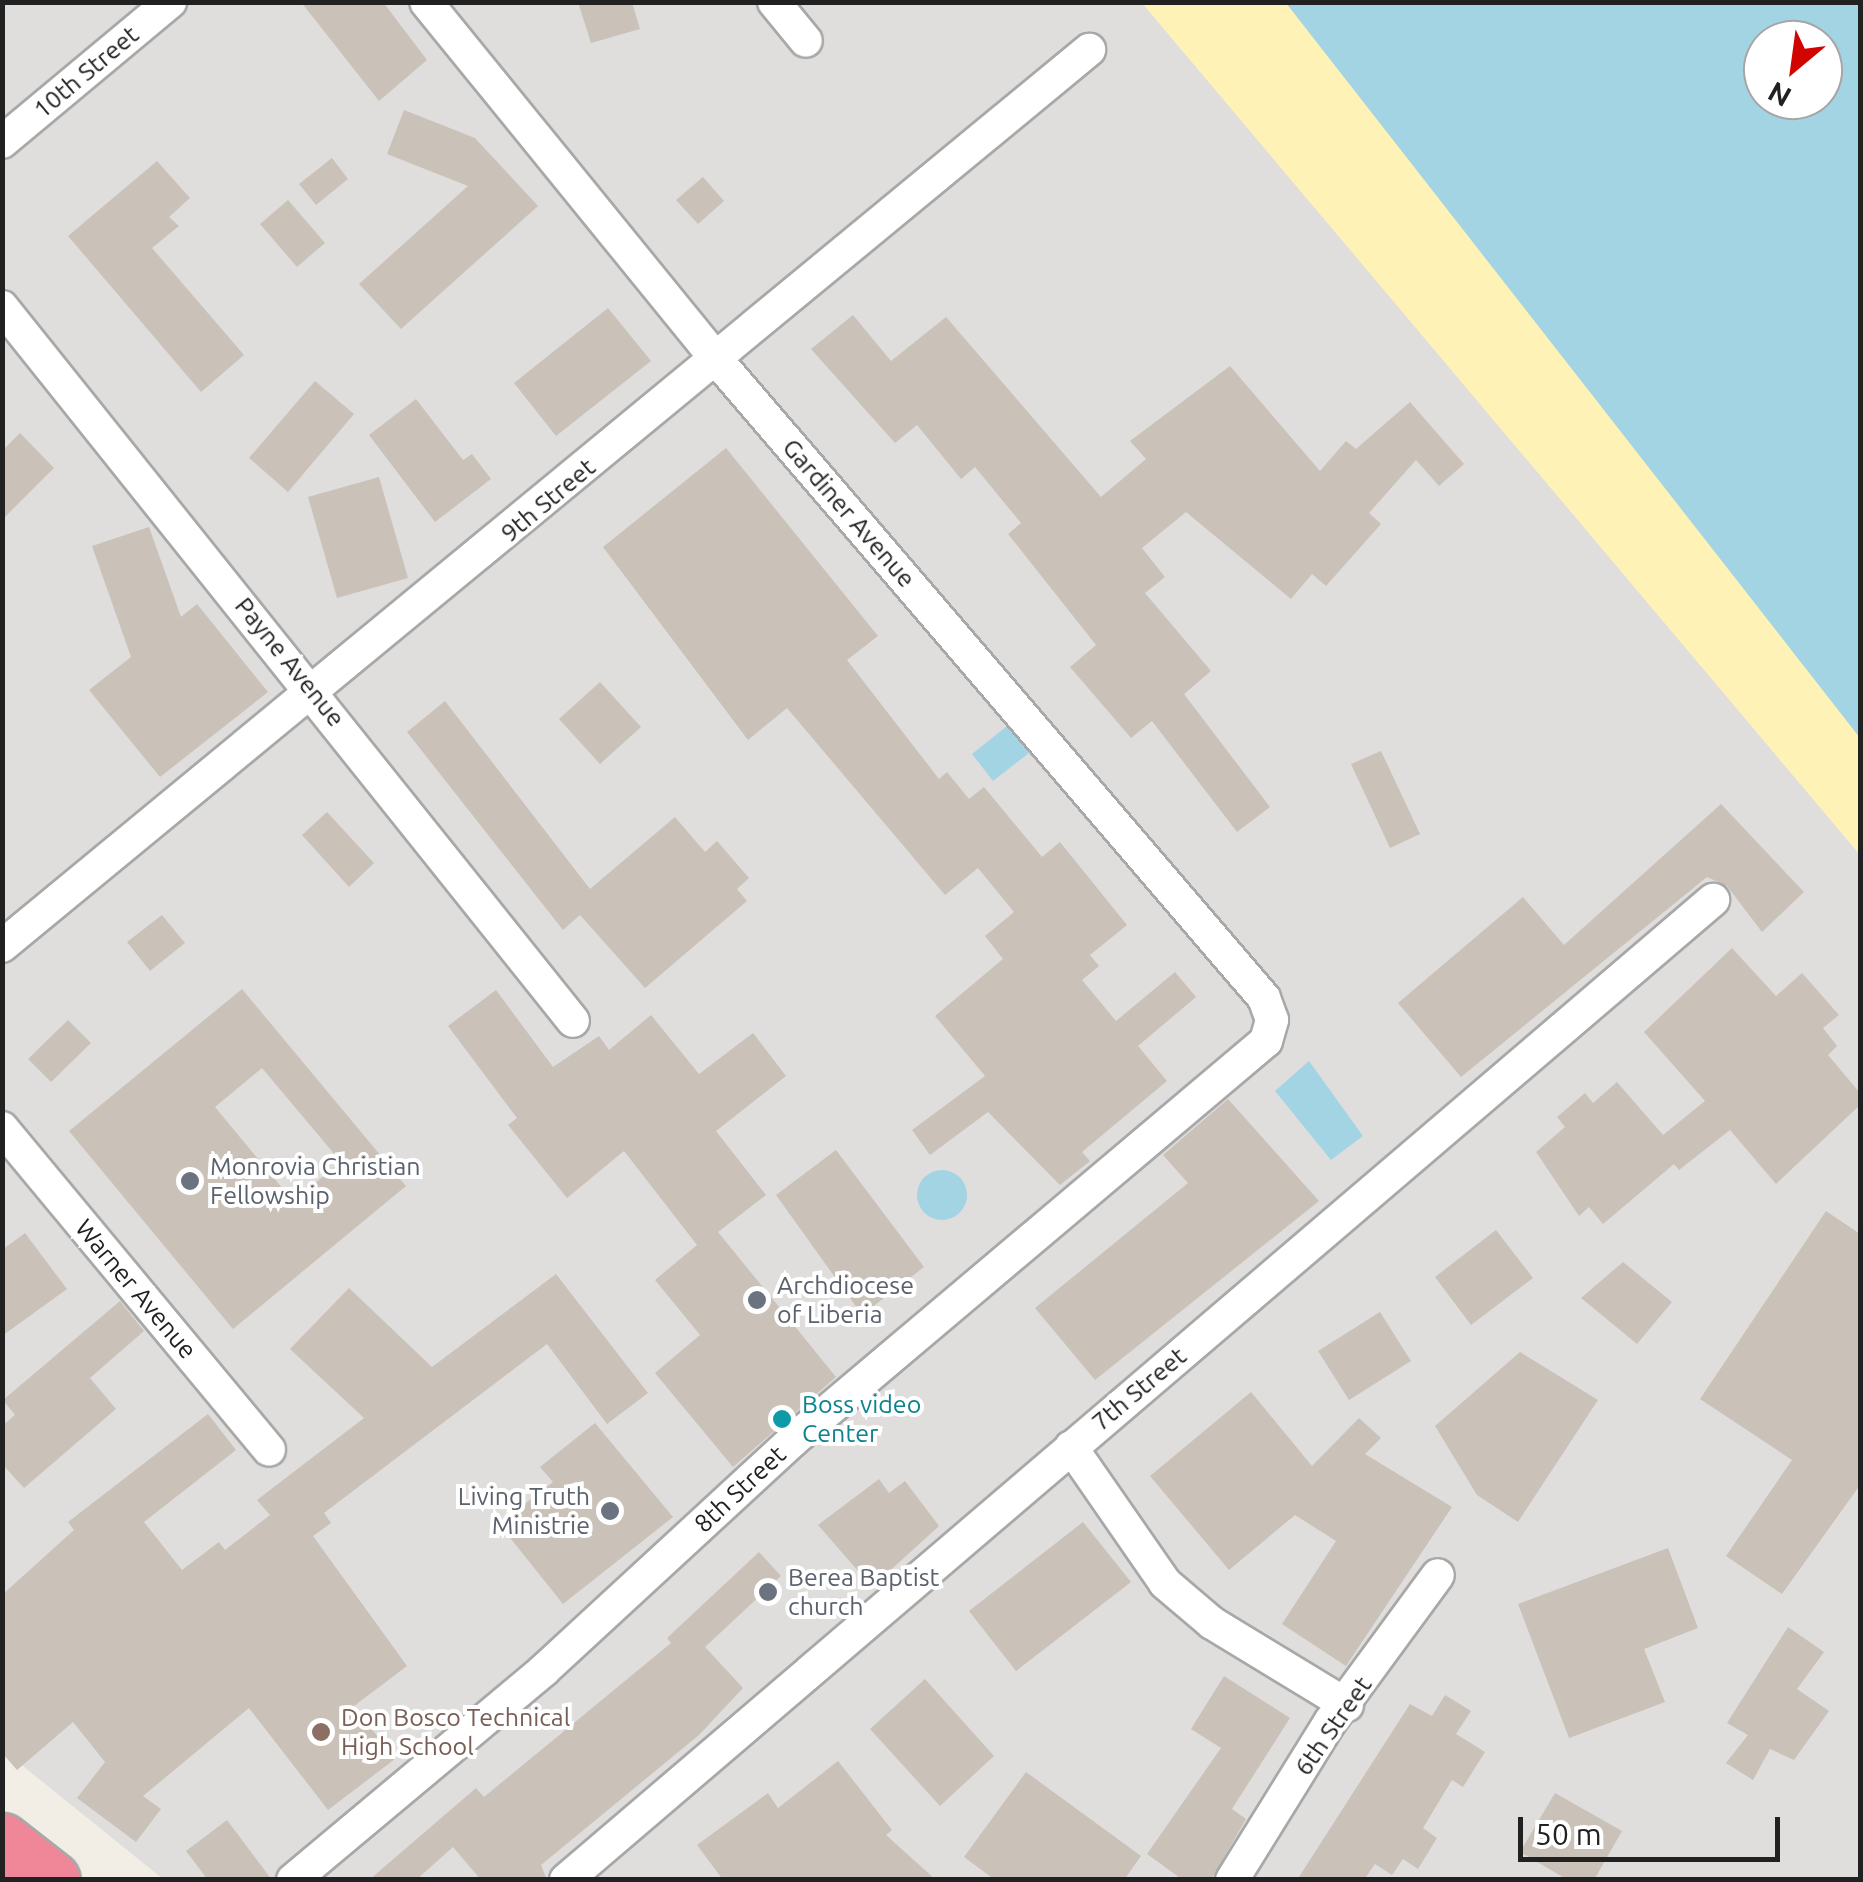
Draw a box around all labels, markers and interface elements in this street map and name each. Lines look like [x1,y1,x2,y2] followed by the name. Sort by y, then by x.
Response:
[27,19,145,125] street label: 10th Street
[1743,20,1843,120] north arrow
[1763,76,1796,114] text: N
[776,433,922,593] street label: Gardiner Avenue
[495,452,601,548] street label: 9th Street
[229,591,351,733] street label: Payne Avenue
[210,1152,421,1211] place label: Monrovia Christian Fellowship
[179,1170,201,1192] marker: Monrovia Christian Fellowship
[69,1213,203,1365] street label: Warner Avenue
[777,1271,914,1330] place label: Archdiocese of Liberia
[746,1289,768,1311] marker: Archdiocese of Liberia
[1086,1341,1192,1437] street label: 7th Street
[802,1390,921,1449] place label: Boss video Center
[771,1408,793,1430] marker: Boss video Center
[688,1439,792,1539] street label: 8th Street
[458,1482,590,1541] place label: Living Truth Ministrie
[599,1500,621,1522] marker: Living Truth Ministrie
[788,1563,939,1622] place label: Berea Baptist church
[757,1581,779,1603] marker: Berea Baptist church
[1288,1671,1378,1781] street label: 6th Street
[341,1703,570,1762] place label: Don Bosco Technical High School
[310,1721,332,1743] marker: Don Bosco Technical High School
[1523,1797,1786,1859] scale bar
[1535,1817,1602,1851] text: 50 m

